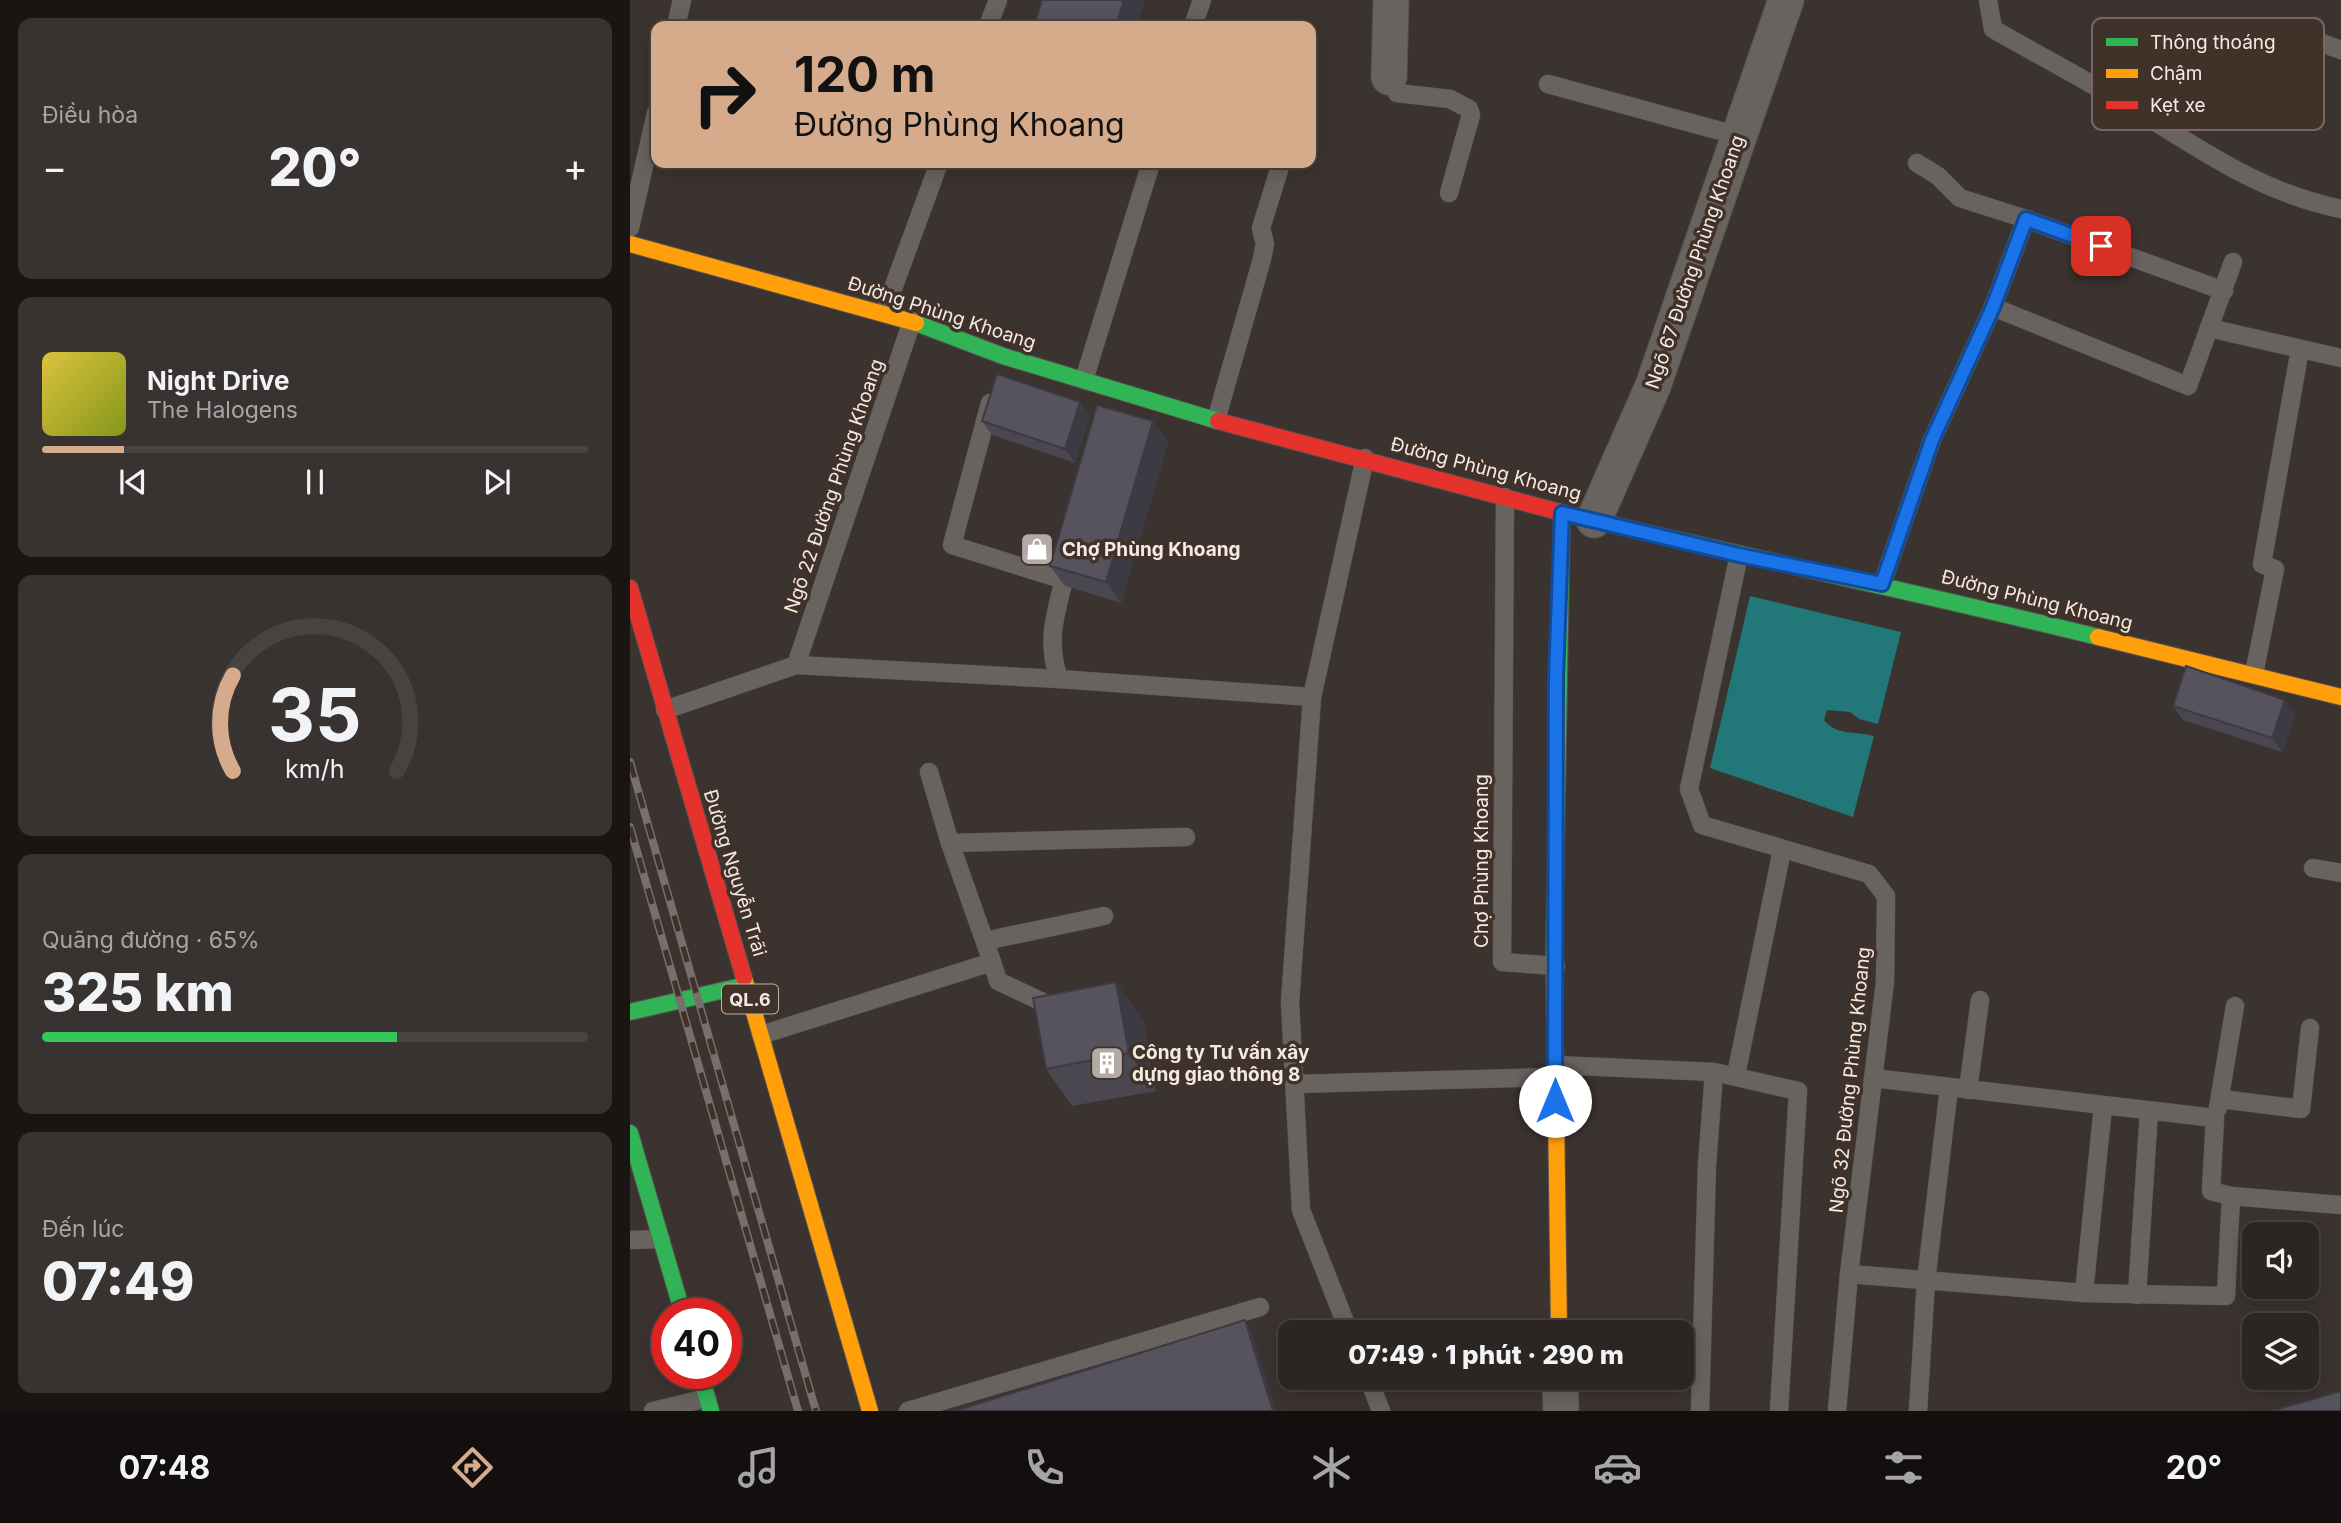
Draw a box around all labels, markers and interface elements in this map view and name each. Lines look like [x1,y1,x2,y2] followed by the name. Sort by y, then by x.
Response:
[2092,18,2324,130] legend
[2150,31,2276,54] text: Thông thoáng
[794,45,935,104] text: 120 m
[679,49,770,140] icon: right
[2150,62,2202,85] text: Chậm
[2150,94,2206,117] text: Kẹt xe
[42,101,138,129] text: Điều hòa
[794,105,1125,144] text: Đường Phùng Khoang
[1641,132,1749,392] street label: Ngõ 67 Đường Phùng Khoang
[268,136,362,199] text: 20°
[42,144,67,190] text: −
[563,144,588,190] text: +
[2071,216,2131,276] pin
[2082,227,2120,265] icon: arrive
[845,272,1039,354] street label: Đường Phùng Khoang
[780,356,888,616] street label: Ngõ 22 Đường Phùng Khoang
[147,365,289,396] text: Night Drive
[147,396,298,424] text: The Halogens
[1388,432,1584,506] street label: Đường Phùng Khoang
[114,463,152,501] icon: previous
[296,463,334,501] icon: pause
[478,463,516,501] icon: next
[1018,530,1056,568] shop icon: Chợ Phùng Khoang
[1062,538,1241,561] place label: Chợ Phùng Khoang
[1939,565,2135,635] street label: Đường Phùng Khoang
[268,671,362,760] text: 35
[285,754,345,784] text: km/h
[1470,774,1493,948] street label: Chợ Phùng Khoang
[699,787,771,959] street label: Đường Nguyễn Trãi
[42,926,260,954] text: Quãng đường · 65%
[1825,946,1875,1214] street label: Ngõ 32 Đường Phùng Khoang
[42,961,234,1024] text: 325 km
[722,984,778,1014] road number: QL.6
[1132,1041,1310,1086] place label: Công ty Tư vấn xây dựng giao thông 8
[1088,1044,1126,1082] building icon: Công ty Tư vấn xây dựng giao thông 8
[1518,1064,1592,1138] position arrow
[42,1215,124,1243] text: Đến lúc
[2242,1222,2319,1390] map controls
[2242,1222,2319,1299] button: sound
[42,1250,194,1313] text: 07:49
[651,1298,742,1389] speed limit sign: 40
[2242,1313,2319,1390] button: layers
[1348,1339,1624,1370] text: 07:49 · 1 phút · 290 m
[448,1443,497,1492] icon: directions
[734,1443,783,1492] icon: music
[1020,1443,1069,1492] icon: phone
[1307,1443,1356,1492] icon: climate
[1593,1443,1642,1492] icon: car
[1879,1443,1928,1492] icon: filters
[119,1448,210,1487] text: 07:48
[2166,1448,2222,1487] text: 20°

